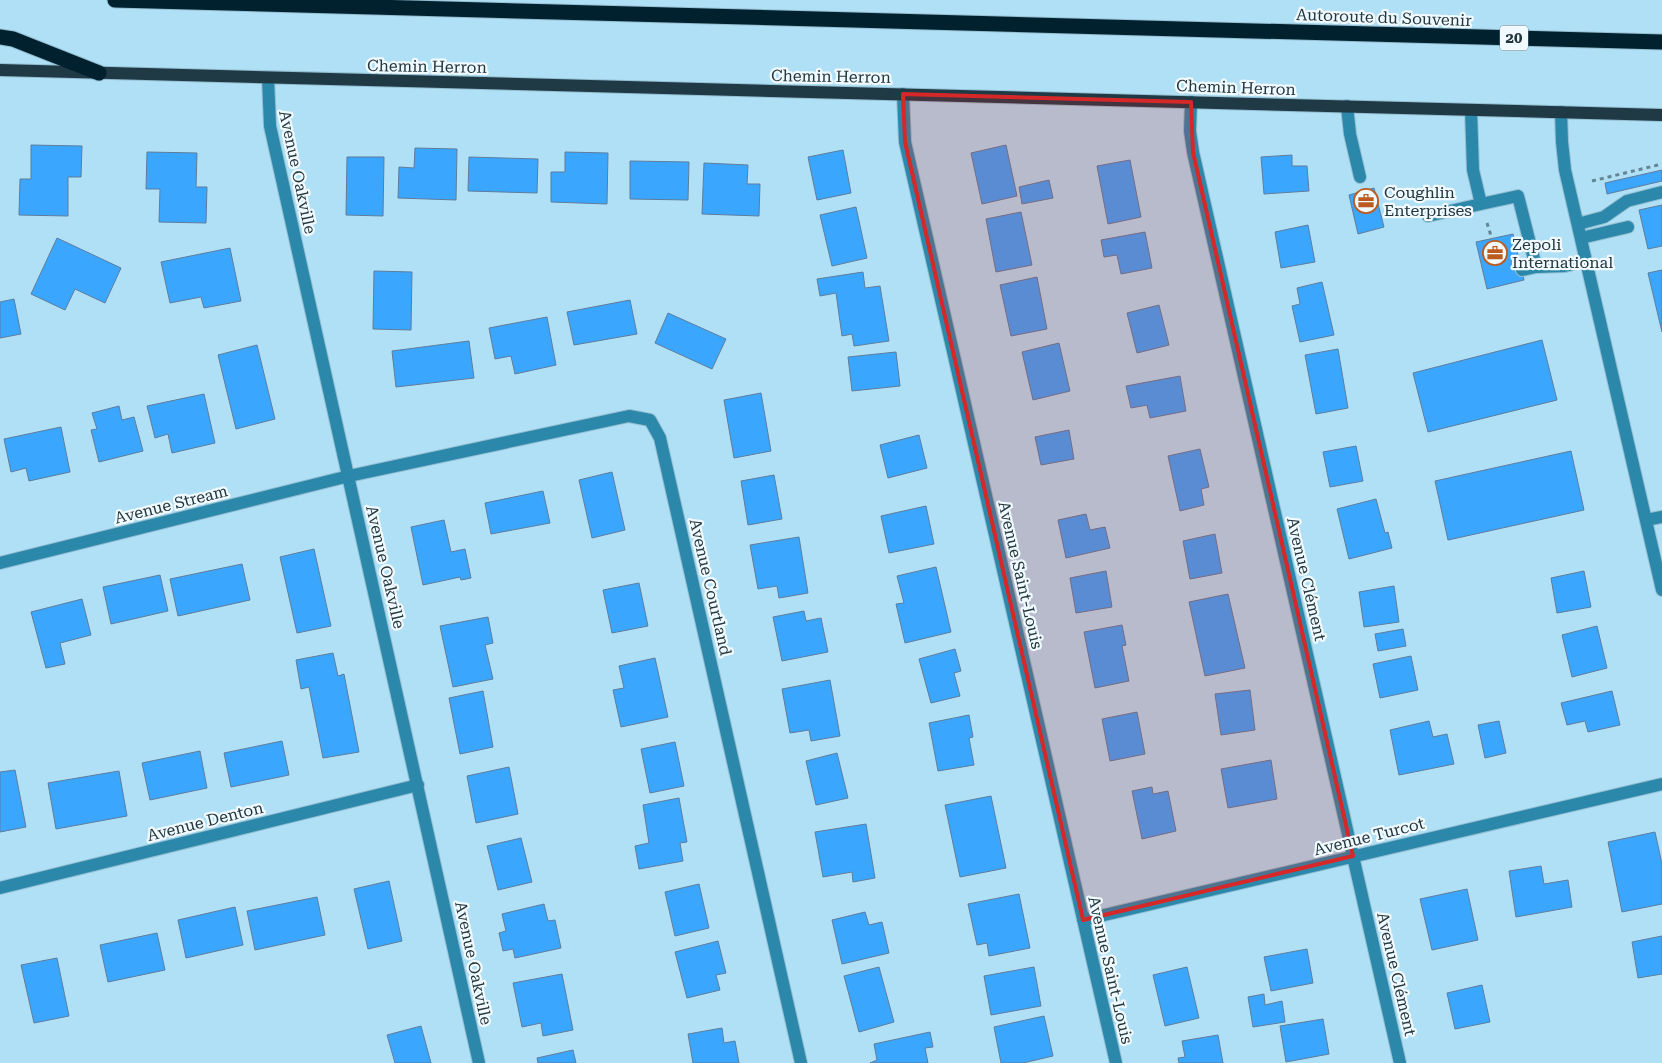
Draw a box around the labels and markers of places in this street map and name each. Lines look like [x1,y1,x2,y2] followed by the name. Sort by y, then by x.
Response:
[1384,183,1472,220] place label: Coughlin Enterprises
[1353,188,1379,214] office icon: Coughlin Enterprises
[1512,235,1613,272] place label: Zepoli International
[1482,240,1508,266] office icon: Zepoli International

